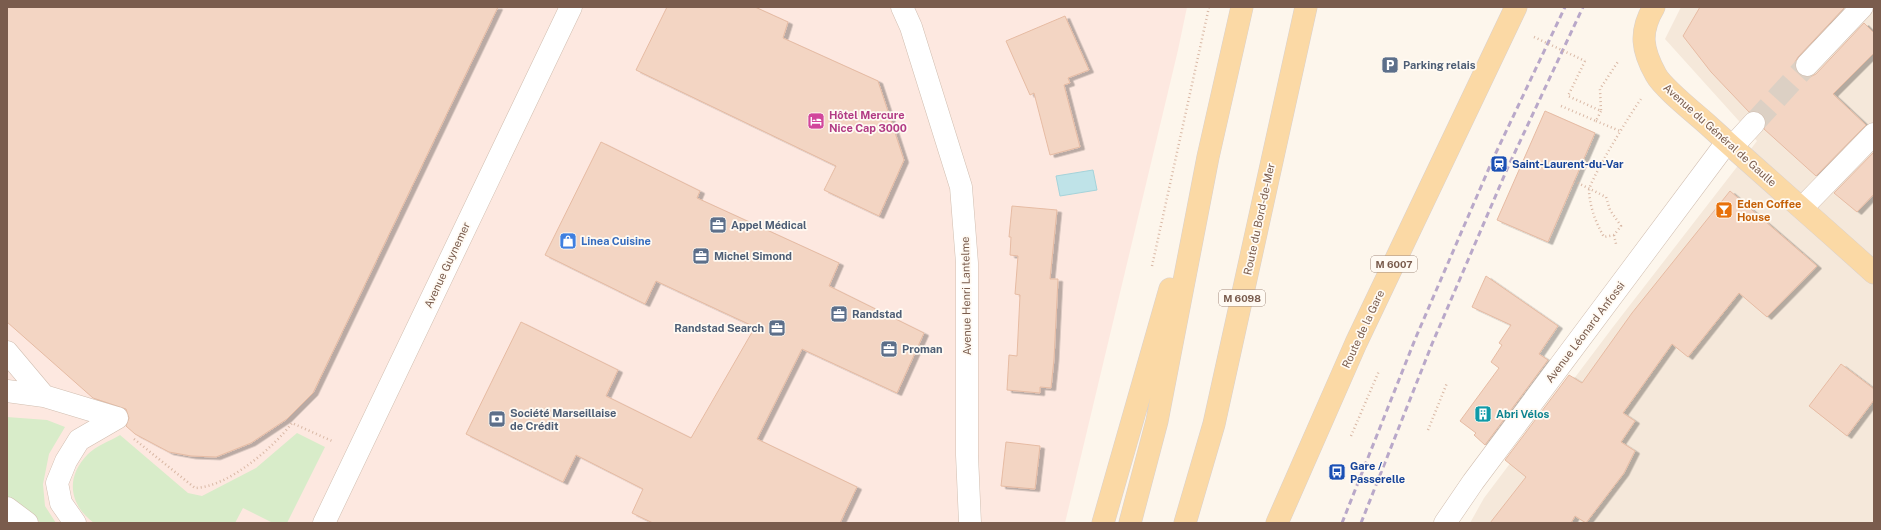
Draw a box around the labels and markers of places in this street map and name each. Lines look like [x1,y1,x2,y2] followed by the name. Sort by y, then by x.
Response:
[1380,55,1400,75] parking icon: Parking relais
[1403,59,1476,71] place label: Parking relais
[829,109,907,134] place label: Hôtel Mercure Nice Cap 3000
[806,111,826,131] hotel icon: Hôtel Mercure Nice Cap 3000
[1489,154,1509,174] station icon: Saint-Laurent-du-Var
[1512,158,1624,170] place label: Saint-Laurent-du-Var
[1737,198,1801,223] place label: Eden Coffee House
[1714,200,1734,220] bar icon: Eden Coffee House
[708,215,728,235] office icon: Appel Médical
[731,219,807,231] place label: Appel Médical
[558,231,578,251] shop icon: Linea Cuisine
[581,235,651,247] place label: Linea Cuisine
[691,246,711,266] office icon: Michel Simond
[714,250,792,262] place label: Michel Simond
[829,304,849,324] office icon: Randstad
[852,308,902,320] place label: Randstad
[767,318,787,338] office icon: Randstad Search
[674,322,764,334] place label: Randstad Search
[879,339,899,359] office icon: Proman
[902,343,943,355] place label: Proman
[1473,404,1493,424] building icon: Abri Vélos
[510,407,616,432] place label: Société Marseillaise de Crédit
[1496,408,1550,420] place label: Abri Vélos
[487,409,507,429] bank icon: Société Marseillaise de Crédit
[1350,460,1405,485] place label: Gare / Passerelle
[1327,462,1347,482] bus stop icon: Gare / Passerelle

